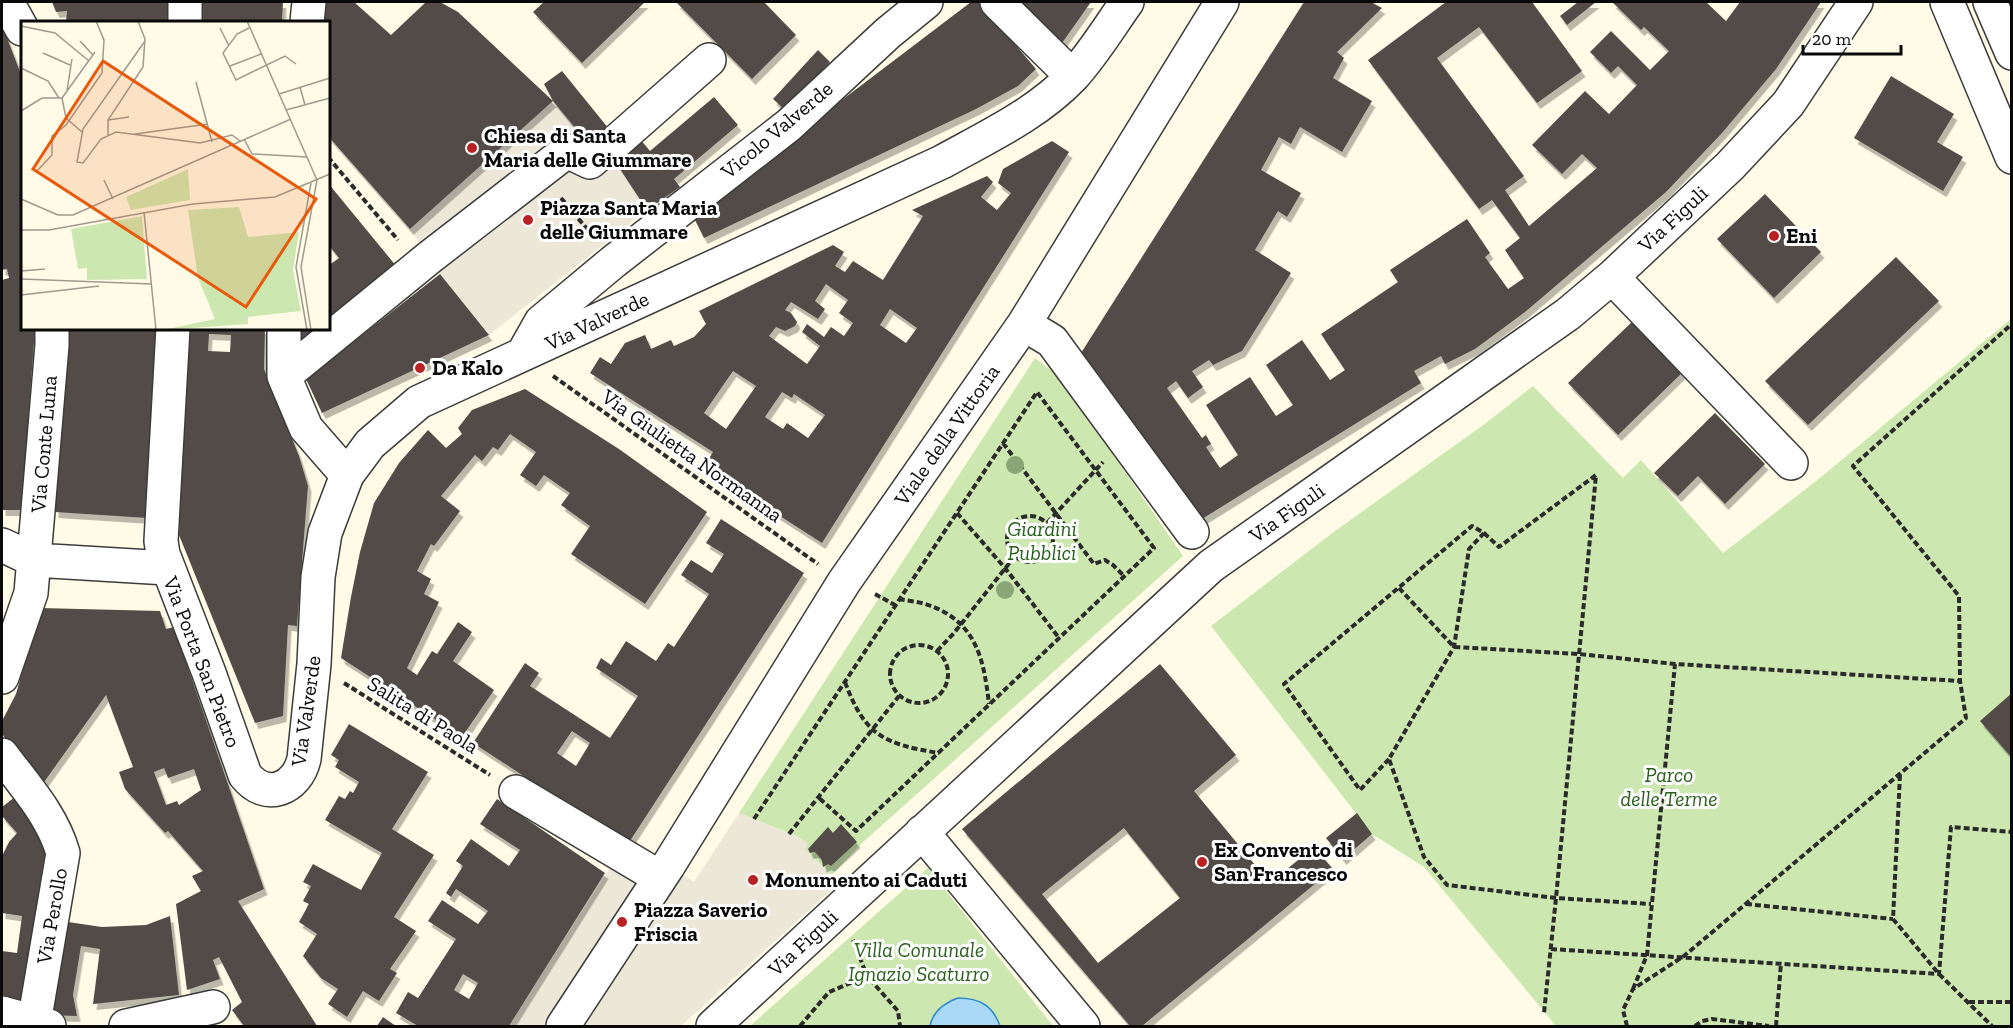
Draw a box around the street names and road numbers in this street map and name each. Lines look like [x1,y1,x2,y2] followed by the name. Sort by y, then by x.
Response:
[715,76,838,184] street label: Vicolo Valverde
[1632,180,1713,258] street label: Via Figuli
[540,286,653,356] street label: Via Valverde
[888,359,1005,511] street label: Viale della Vittoria
[25,374,62,515] street label: Via Conte Luna
[596,383,788,528] street label: Via Giulietta Normanna
[1243,478,1329,548] street label: Via Figuli
[158,572,247,751] street label: Via Porta San Pietro
[285,654,326,769] street label: Via Valverde
[363,671,483,759] street label: Salita di Paola
[31,866,72,967] street label: Via Perollo
[762,904,843,982] street label: Via Figuli

